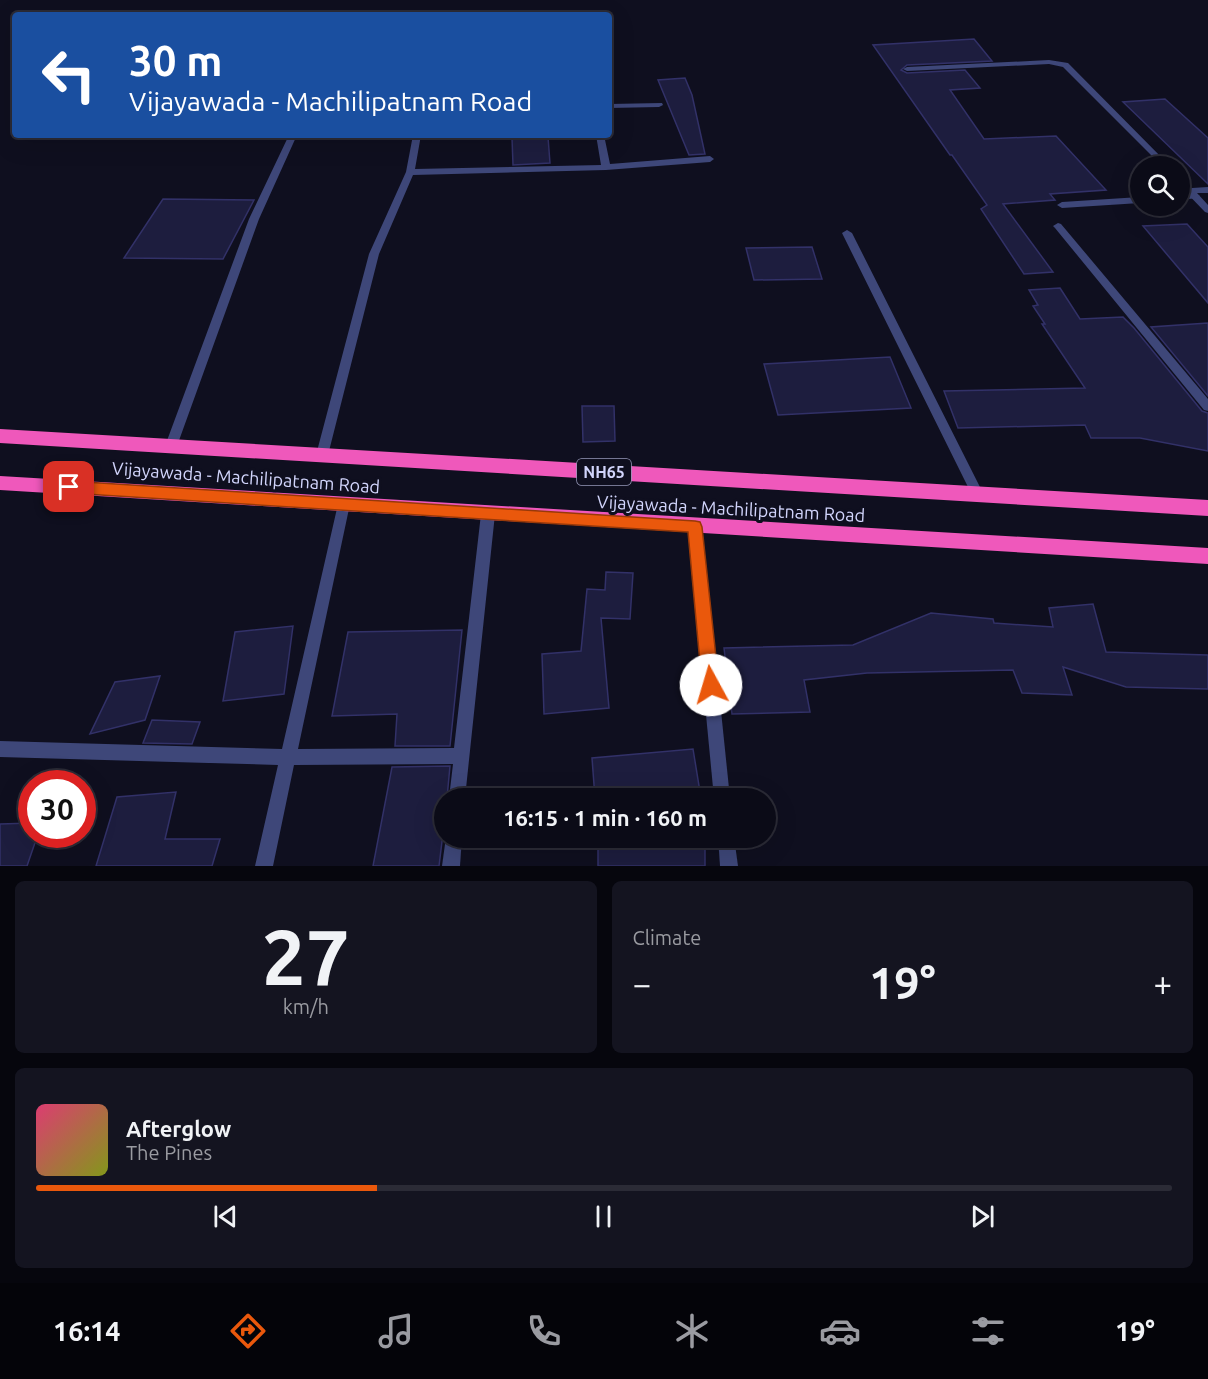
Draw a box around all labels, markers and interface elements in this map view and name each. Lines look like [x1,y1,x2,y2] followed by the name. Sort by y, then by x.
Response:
[30,36,108,114] icon: left
[129,37,223,84] text: 30 m
[129,86,532,116] text: Vijayawada - Machilipatnam Road
[1130,156,1190,216] map controls
[1130,156,1190,216] button: search
[111,458,381,496] street label: Vijayawada - Machilipatnam Road
[577,459,631,485] road number: NH65
[43,461,94,512] pin
[52,470,85,503] icon: arrive
[596,491,866,525] street label: Vijayawada - Machilipatnam Road
[679,653,743,717] position arrow
[18,770,96,848] speed limit sign: 30
[503,805,707,830] text: 16:15 · 1 min · 160 m
[262,912,350,1000] text: 27
[633,926,701,949] text: Climate
[869,957,936,1008] text: 19°
[633,965,651,1002] text: −
[1153,965,1172,1002] text: +
[283,995,329,1018] text: km/h
[126,1116,231,1141] text: Afterglow
[126,1141,212,1164] text: The Pines
[209,1200,242,1233] icon: previous
[587,1200,620,1233] icon: pause
[966,1200,999,1233] icon: next
[227,1310,269,1352] icon: directions
[375,1310,417,1352] icon: music
[523,1310,565,1352] icon: phone
[671,1310,713,1352] icon: climate
[819,1310,861,1352] icon: car
[967,1310,1009,1352] icon: filters
[53,1316,121,1346] text: 16:14
[1115,1316,1155,1346] text: 19°

